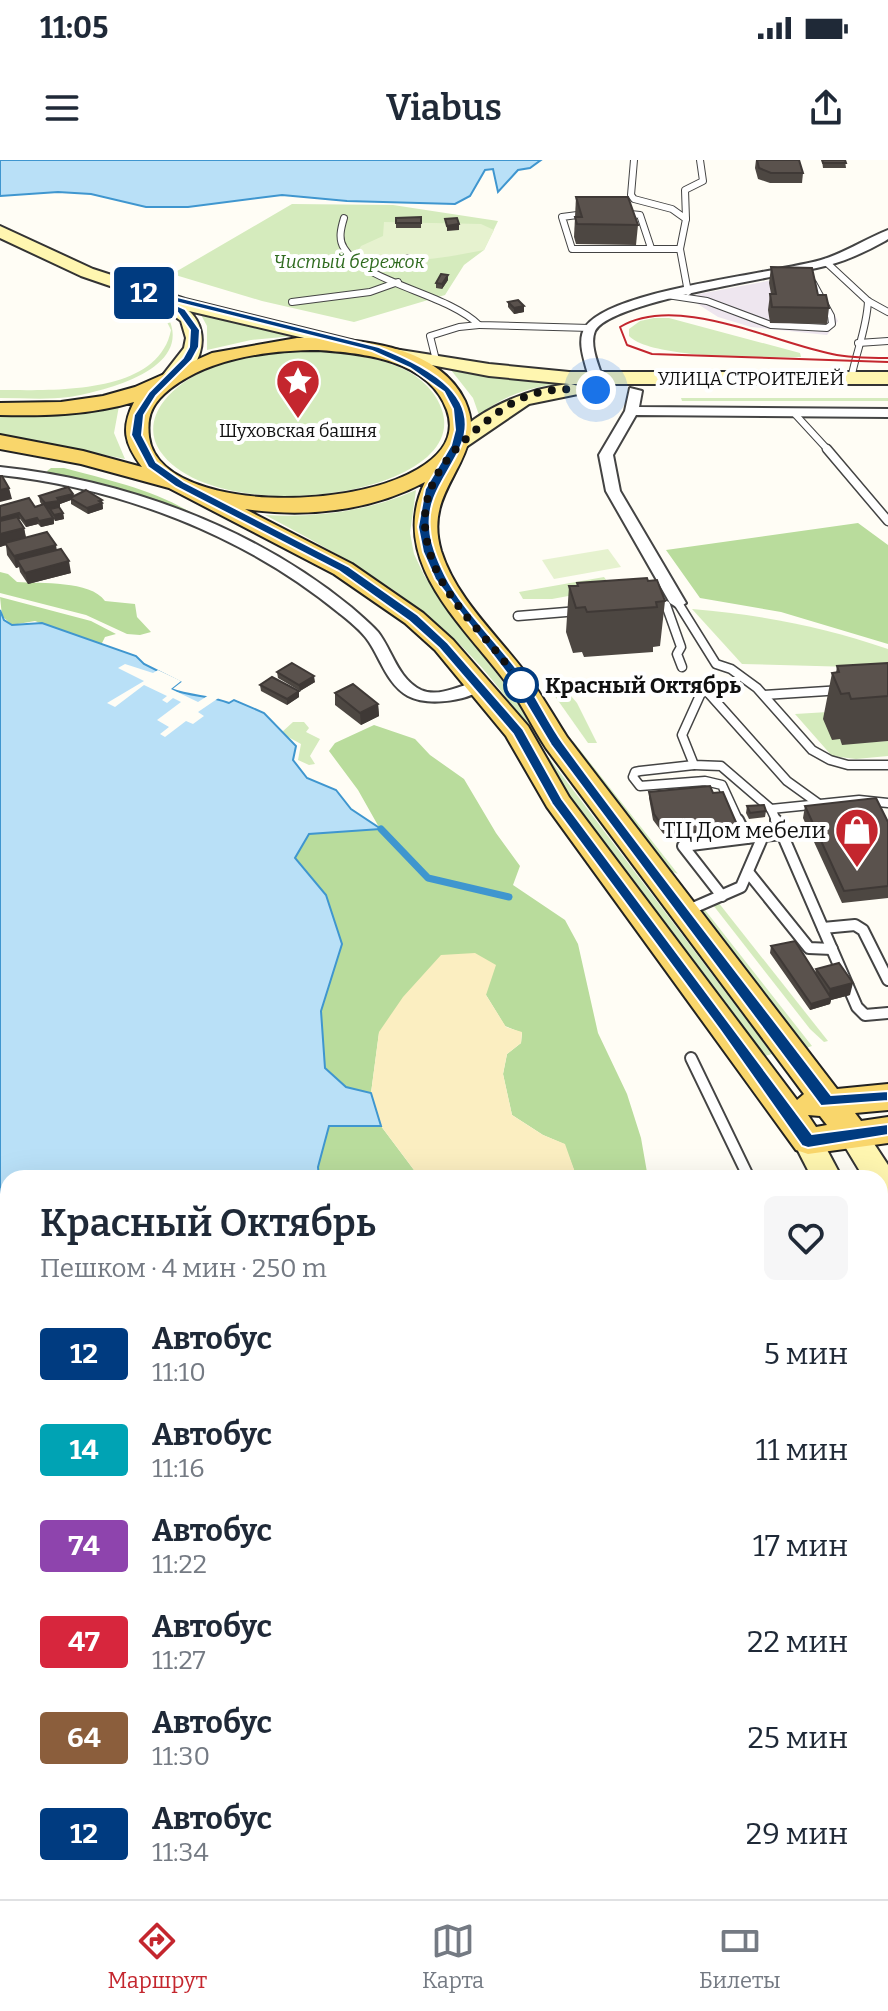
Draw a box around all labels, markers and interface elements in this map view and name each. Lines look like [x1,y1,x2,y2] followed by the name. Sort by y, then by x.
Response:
[40,10,108,46] text: 11:05
[40,86,84,130] icon: menu
[386,86,502,130] text: Viabus
[804,86,848,130] icon: share
[273,251,426,273] park label: Чистый бережок
[108,267,180,319] line badge: 12
[130,276,158,309] text: 12
[274,357,322,420] place icon: Шуховская башня
[658,368,844,390] street label: УЛИЦА СТРОИТЕЛЕЙ
[576,370,616,410] your location
[219,420,377,442] place label: Шуховская башня
[504,668,538,702] marker: Красный Октябрь
[545,672,741,699] place label: Красный Октябрь
[833,806,881,869] shop icon: ТЦ Дом мебели
[663,817,826,844] place label: ТЦ Дом мебели
[764,1196,848,1280] button: heart
[40,1200,376,1246] text: Красный Октябрь
[40,1253,327,1284] text: Пешком · 4 мин · 250 m
[152,1321,272,1357] text: Автобус
[764,1336,848,1372] text: 5 мин
[70,1337,98,1370] text: 12
[152,1357,206,1388] text: 11:10
[152,1417,272,1453] text: Автобус
[755,1432,848,1468] text: 11 мин
[69,1433,99,1466] text: 14
[152,1453,204,1484] text: 11:16
[152,1513,272,1549] text: Автобус
[753,1528,848,1564] text: 17 мин
[68,1529,100,1562] text: 74
[152,1549,207,1580] text: 11:22
[152,1609,272,1645] text: Автобус
[747,1624,848,1660] text: 22 мин
[68,1625,100,1658] text: 47
[152,1645,206,1676] text: 11:27
[152,1705,272,1741] text: Автобус
[747,1720,848,1756] text: 25 мин
[67,1721,101,1754] text: 64
[152,1741,210,1772] text: 11:30
[152,1801,272,1837] text: Автобус
[746,1816,848,1852] text: 29 мин
[70,1817,98,1850] text: 12
[152,1837,209,1868] text: 11:34
[107,1919,207,1994] tab: Маршрут
[422,1919,484,1994] tab: Карта
[699,1919,781,1994] tab: Билеты

